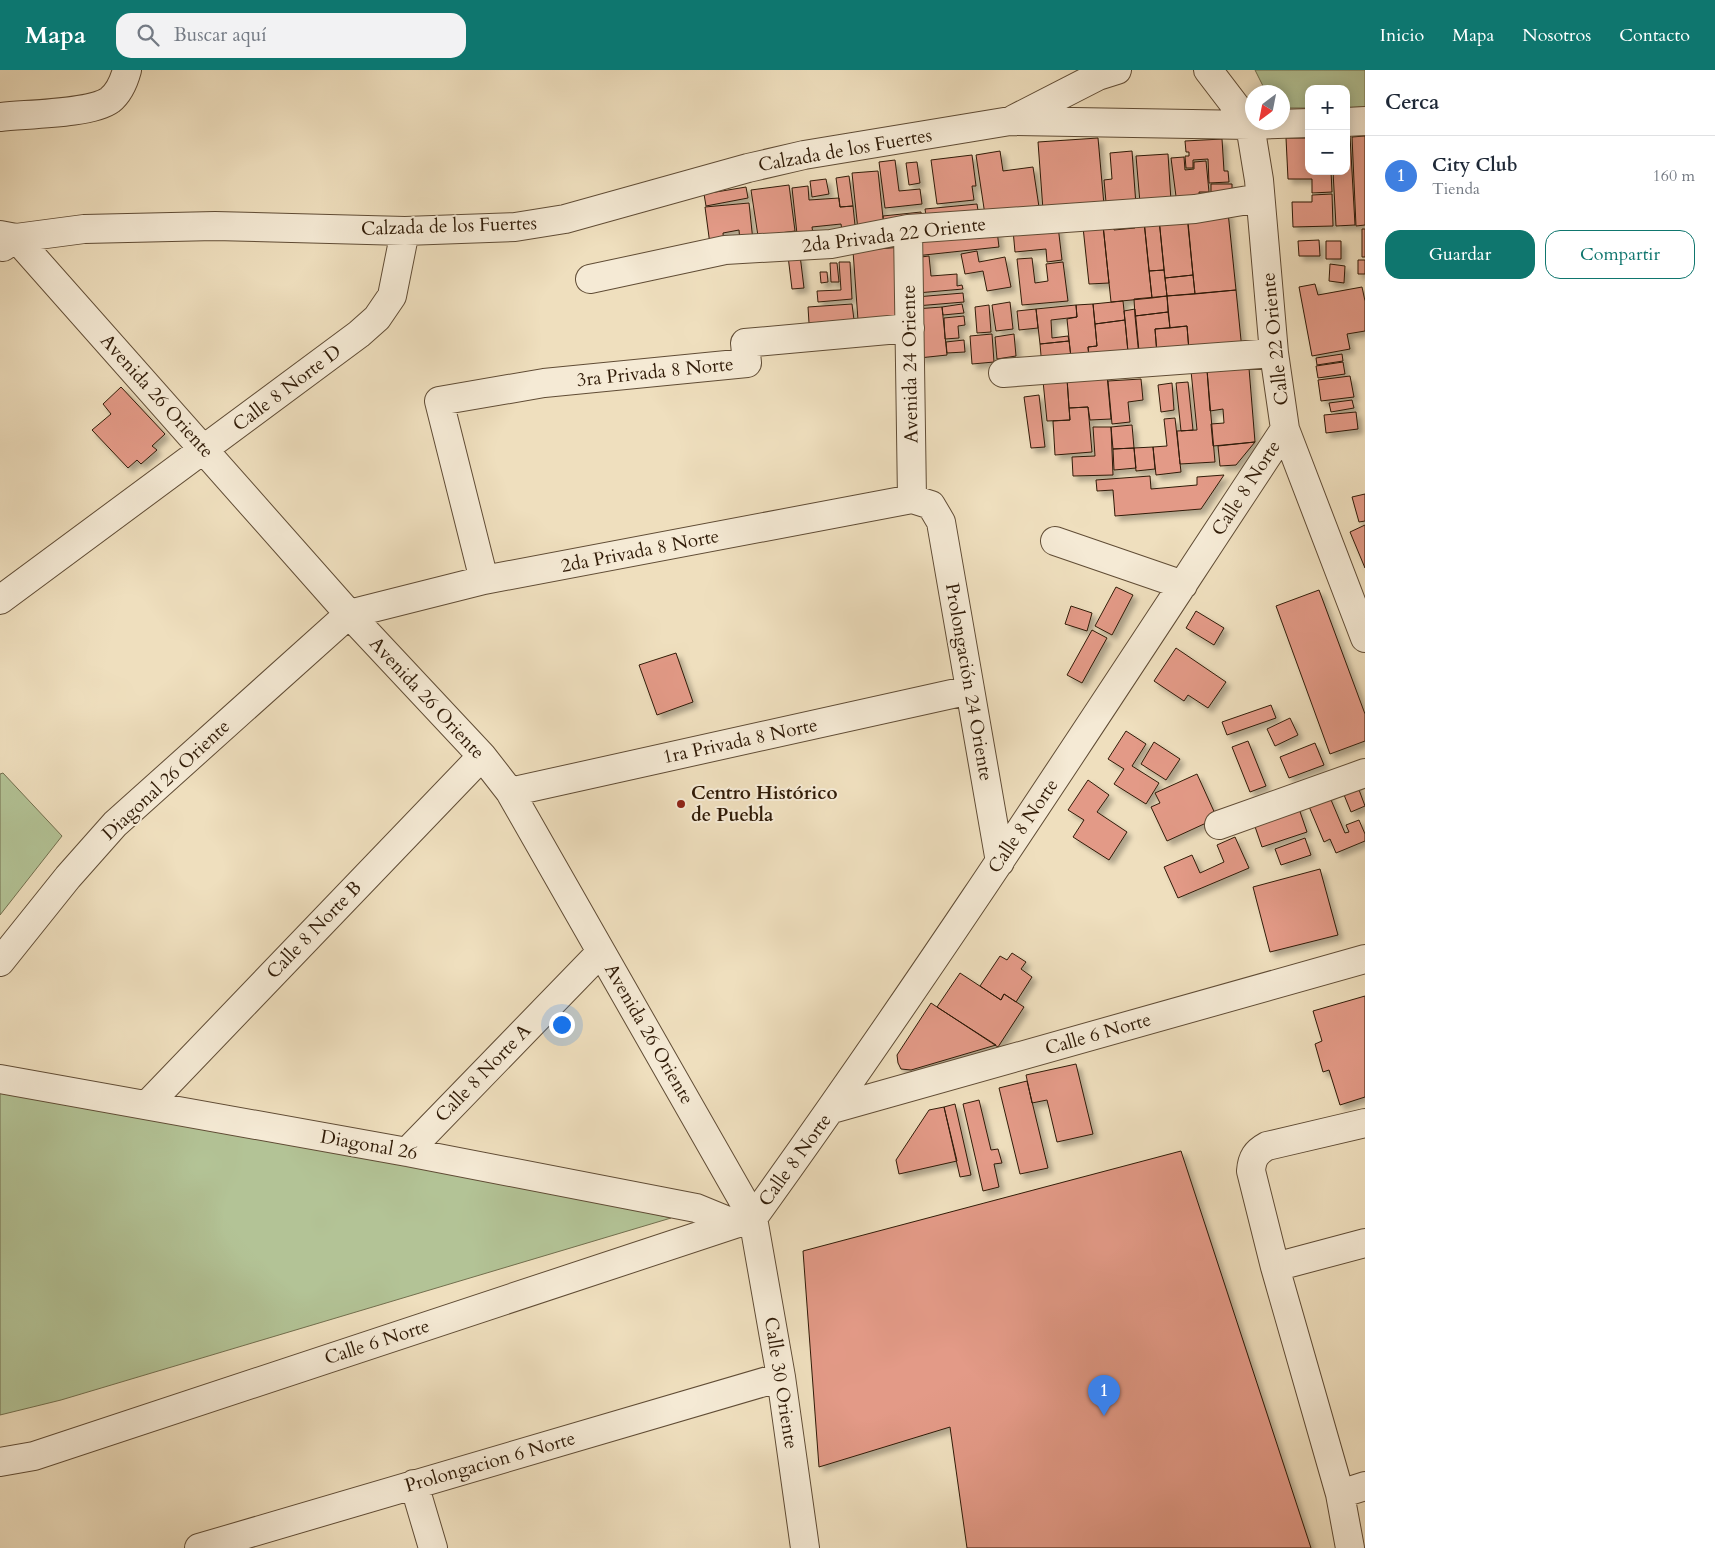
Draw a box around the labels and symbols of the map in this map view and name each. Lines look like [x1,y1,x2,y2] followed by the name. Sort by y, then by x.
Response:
[1245,85,1290,130] north arrow
[756,122,934,178] street label: Calzada de los Fuertes
[361,210,537,242] street label: Calzada de los Fuertes
[800,211,988,259] street label: 2da Privada 22 Oriente
[1255,271,1295,407] street label: Calle 22 Oriente
[896,284,924,444] street label: Avenida 24 Oriente
[94,328,220,464] street label: Avenida 26 Oriente
[227,339,347,437] street label: Calle 8 Norte D
[575,351,735,393] street label: 3ra Privada 8 Norte
[1205,435,1287,541] street label: Calle 8 Norte
[559,523,721,579] street label: 2da Privada 8 Norte
[939,581,999,783] street label: Prolongación 24 Oriente
[363,631,491,765] street label: Avenida 26 Oriente
[660,712,820,770] street label: 1ra Privada 8 Norte
[96,714,236,846] street label: Diagonal 26 Oriente
[982,774,1064,878] street label: Calle 8 Norte
[691,780,838,828] place label: Centro Histórico de Puebla
[675,798,687,810] marker: Centro Histórico de Puebla
[261,875,367,985] street label: Calle 8 Norte B
[598,959,700,1109] street label: Avenida 26 Oriente
[1042,1006,1154,1062] street label: Calle 6 Norte
[549,1012,575,1038] your location
[429,1018,537,1128] street label: Calle 8 Norte A
[752,1108,838,1212] street label: Calle 8 Norte
[318,1124,420,1166] street label: Diagonal 26
[321,1313,433,1371] street label: Calle 6 Norte
[758,1315,804,1451] street label: Calle 30 Oriente
[1088,1375,1120,1416] pin: 1
[402,1425,578,1499] street label: Prolongacion 6 Norte

